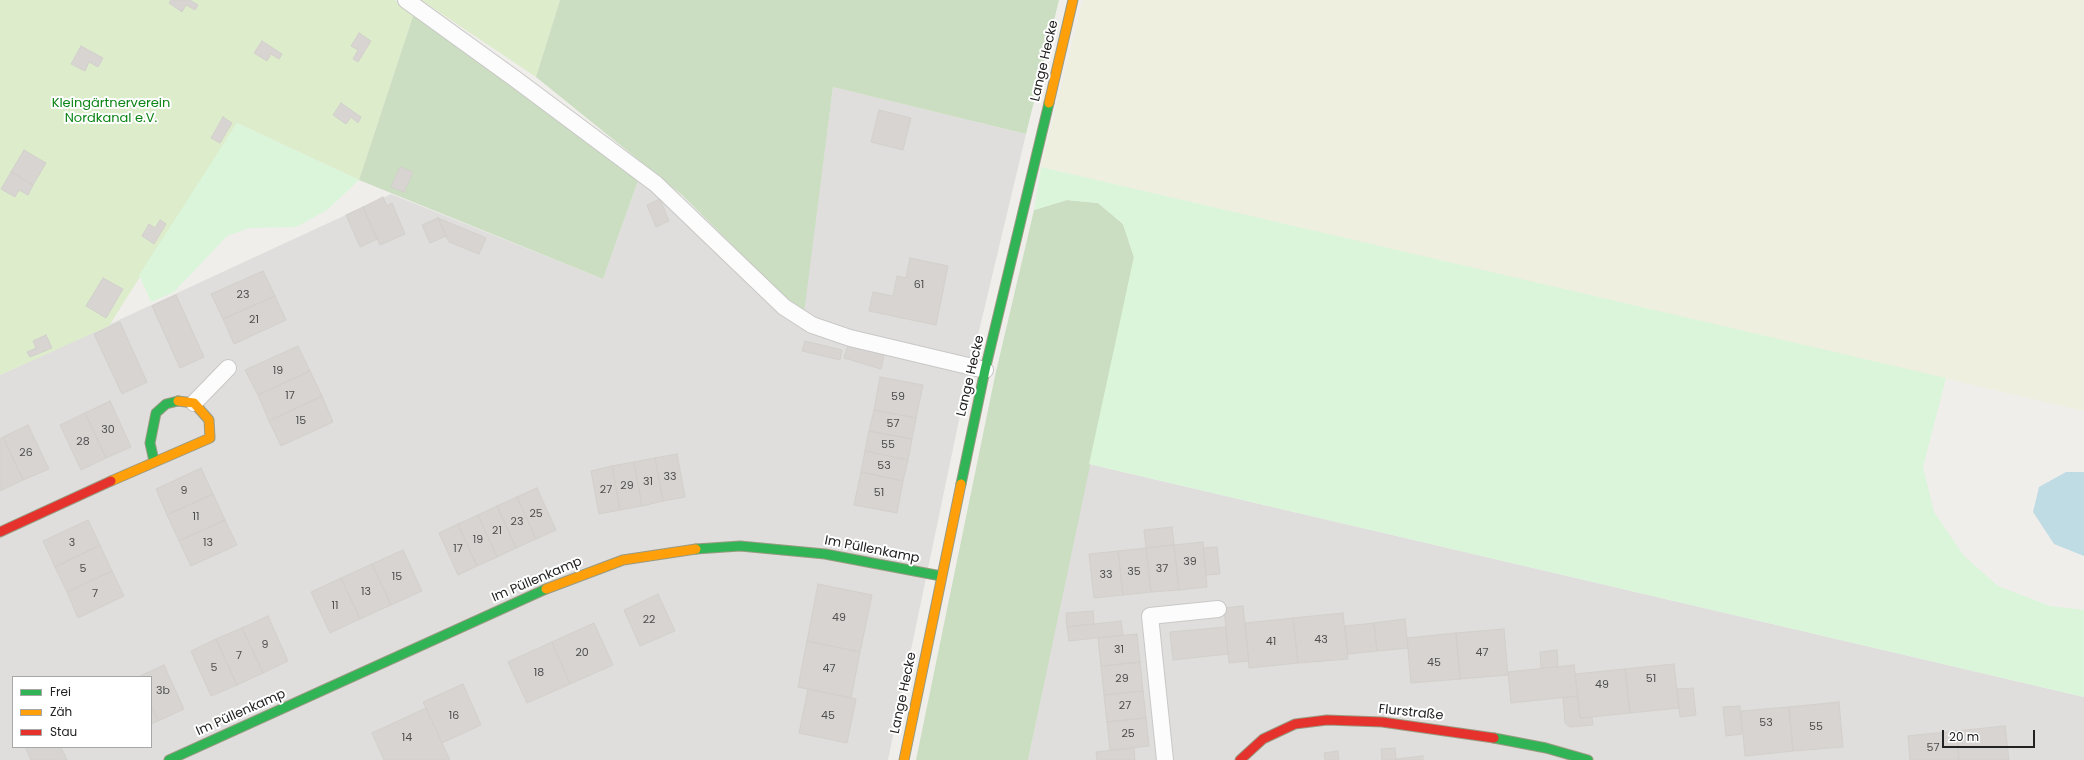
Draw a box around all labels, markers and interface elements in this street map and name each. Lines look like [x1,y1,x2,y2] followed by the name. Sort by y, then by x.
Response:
[1028,19,1062,103] street label: Lange Hecke
[52,96,170,127] park label: Kleingärtnerverein Nordkanal e.V.
[914,278,924,292] house number: 61
[237,288,249,302] house number: 23
[249,313,259,327] house number: 21
[954,334,988,418] street label: Lange Hecke
[273,364,283,378] house number: 19
[285,389,295,403] house number: 17
[891,390,905,404] house number: 59
[296,414,306,428] house number: 15
[887,417,899,431] house number: 57
[101,423,115,437] house number: 30
[76,435,90,449] house number: 28
[881,438,895,452] house number: 55
[19,446,33,460] house number: 26
[877,459,891,473] house number: 53
[664,470,676,484] house number: 33
[643,475,653,489] house number: 31
[620,479,634,493] house number: 29
[600,483,612,497] house number: 27
[181,484,187,498] house number: 9
[874,486,884,500] house number: 51
[529,507,543,521] house number: 25
[192,510,200,524] house number: 11
[511,515,523,529] house number: 23
[492,524,502,538] house number: 21
[473,533,483,547] house number: 19
[823,533,921,567] street label: Im Püllenkamp
[69,536,75,550] house number: 3
[203,536,213,550] house number: 13
[453,542,463,556] house number: 17
[490,554,584,606] street label: Im Püllenkamp
[1183,555,1197,569] house number: 39
[80,562,86,576] house number: 5
[1156,562,1168,576] house number: 37
[1127,565,1141,579] house number: 35
[1100,568,1112,582] house number: 33
[392,570,402,584] house number: 15
[361,585,371,599] house number: 13
[92,587,98,601] house number: 7
[331,599,339,613] house number: 11
[832,611,846,625] house number: 49
[643,613,655,627] house number: 22
[1314,633,1328,647] house number: 43
[1266,635,1276,649] house number: 41
[262,638,268,652] house number: 9
[1114,643,1124,657] house number: 31
[575,646,589,660] house number: 20
[1476,646,1488,660] house number: 47
[236,649,242,663] house number: 7
[888,651,920,735] street label: Lange Hecke
[1427,656,1441,670] house number: 45
[211,661,217,675] house number: 5
[823,662,835,676] house number: 47
[534,666,544,680] house number: 18
[1115,672,1129,686] house number: 29
[1646,672,1656,686] house number: 51
[12,676,152,748] legend
[1595,678,1609,692] house number: 49
[50,683,71,700] text: Frei
[156,684,170,698] house number: 3b
[194,686,288,740] street label: Im Püllenkamp
[1119,699,1131,713] house number: 27
[1378,702,1444,724] street label: Flurstraße
[50,703,72,720] text: Zäh
[449,709,459,723] house number: 16
[821,709,835,723] house number: 45
[1759,716,1773,730] house number: 53
[1809,720,1823,734] house number: 55
[1944,722,2037,748] scale bar
[50,723,77,740] text: Stau
[1121,727,1135,741] house number: 25
[1949,728,1979,745] text: 20 m
[402,731,412,745] house number: 14
[1927,741,1939,755] house number: 57

